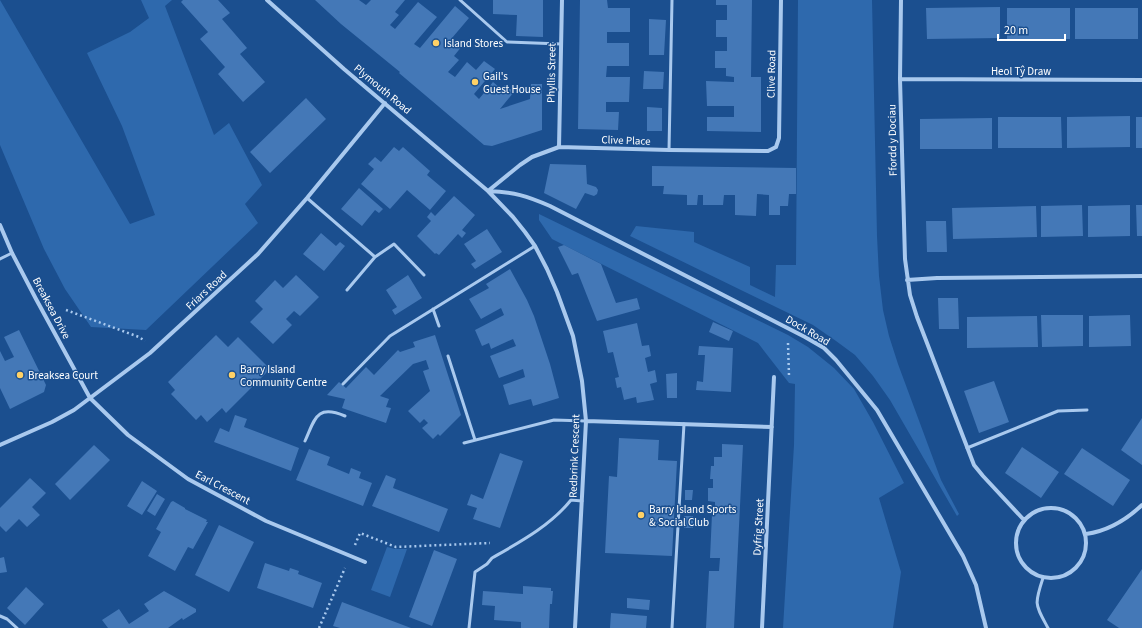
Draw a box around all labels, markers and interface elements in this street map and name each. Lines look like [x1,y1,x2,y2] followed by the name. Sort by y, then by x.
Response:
[998,16,1065,42] scale bar
[1004,22,1028,39] text: 20 m
[444,36,503,51] place label: Island Stores
[431,38,441,48] marker: Island Stores
[543,43,560,103] street label: Phyllis Street
[764,50,779,98] street label: Clive Road
[351,61,415,118] street label: Plymouth Road
[991,64,1051,79] street label: Heol Tŷ Draw
[483,69,541,97] place label: Gail's Guest House
[470,77,480,87] marker: Gail's Guest House
[884,104,901,176] street label: Ffordd y Dociau
[601,132,651,149] street label: Clive Place
[182,267,230,313] street label: Friars Road
[29,275,74,342] street label: Breaksea Drive
[783,312,833,349] street label: Dock Road
[240,362,327,390] place label: Barry Island Community Centre
[28,368,98,383] place label: Breaksea Court
[15,370,25,380] marker: Breaksea Court
[227,370,237,380] marker: Barry Island Community Centre
[566,414,583,498] street label: Redbrink Crescent
[193,467,253,508] street label: Earl Crescent
[750,498,767,556] street label: Dyfrig Street
[649,502,737,530] place label: Barry Island Sports & Social Club
[636,510,646,520] marker: Barry Island Sports & Social Club

